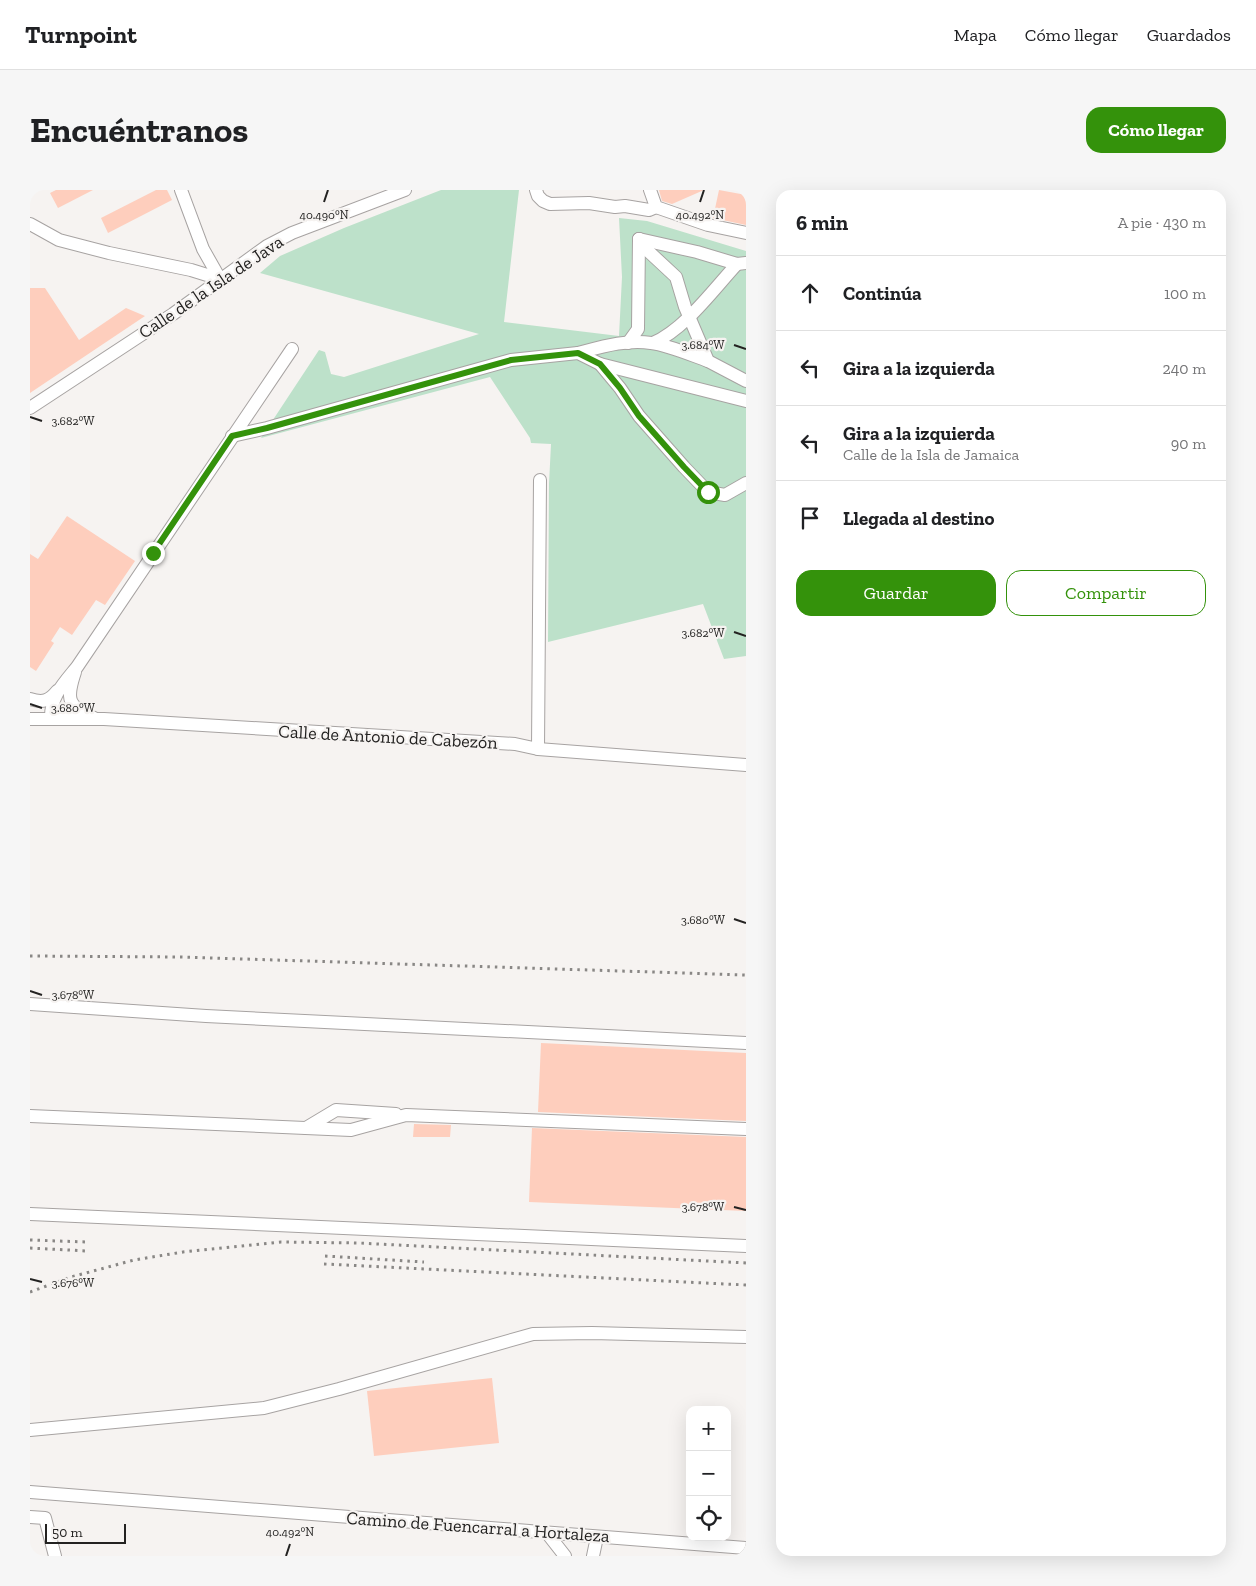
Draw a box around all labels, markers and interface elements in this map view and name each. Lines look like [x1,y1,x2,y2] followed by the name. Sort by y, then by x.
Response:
[25,20,137,49] text: Turnpoint
[954,24,997,46] text: Mapa
[1025,24,1119,46] text: Cómo llegar
[1147,24,1231,46] text: Guardados
[1086,107,1226,153] button: Cómo llegar
[30,109,248,151] text: Encuéntranos
[299,208,349,222] text: 40.490°N
[676,208,724,222] text: 40.492°N
[796,210,848,235] text: 6 min
[1118,213,1206,232] text: A pie · 430 m
[135,230,288,344] street label: Calle de la Isla de Java
[796,279,824,307] icon: ahead
[843,282,922,305] text: Continúa
[1164,284,1206,303] text: 100 m
[681,338,725,352] text: 3.684°W
[796,354,824,382] icon: left
[843,357,995,380] text: Gira a la izquierda
[1162,359,1206,378] text: 240 m
[51,414,95,428] text: 3.682°W
[843,422,995,445] text: Gira a la izquierda
[796,429,824,457] icon: left
[1171,434,1206,453] text: 90 m
[843,445,1019,464] text: Calle de la Isla de Jamaica
[697,481,720,504] route start
[796,504,824,532] icon: arrive
[843,507,994,530] text: Llegada al destino
[142,542,165,565] route end
[796,570,996,616] button: Guardar
[1006,570,1206,616] button: Compartir
[681,626,725,640] text: 3.682°W
[51,701,96,715] text: 3.680°W
[278,720,499,754] street label: Calle de Antonio de Cabezón
[681,913,726,927] text: 3.680°W
[52,988,95,1002] text: 3.678°W
[682,1200,725,1214] text: 3.678°W
[52,1276,95,1290] text: 3.676°W
[686,1406,731,1541] map controls
[686,1406,731,1451] button: +
[686,1451,731,1496] button: −
[686,1496,731,1541] button: locate
[346,1507,611,1547] street label: Camino de Fuencarral a Hortaleza
[45,1521,126,1544] scale bar
[52,1524,83,1541] text: 50 m
[266,1525,314,1539] text: 40.492°N

